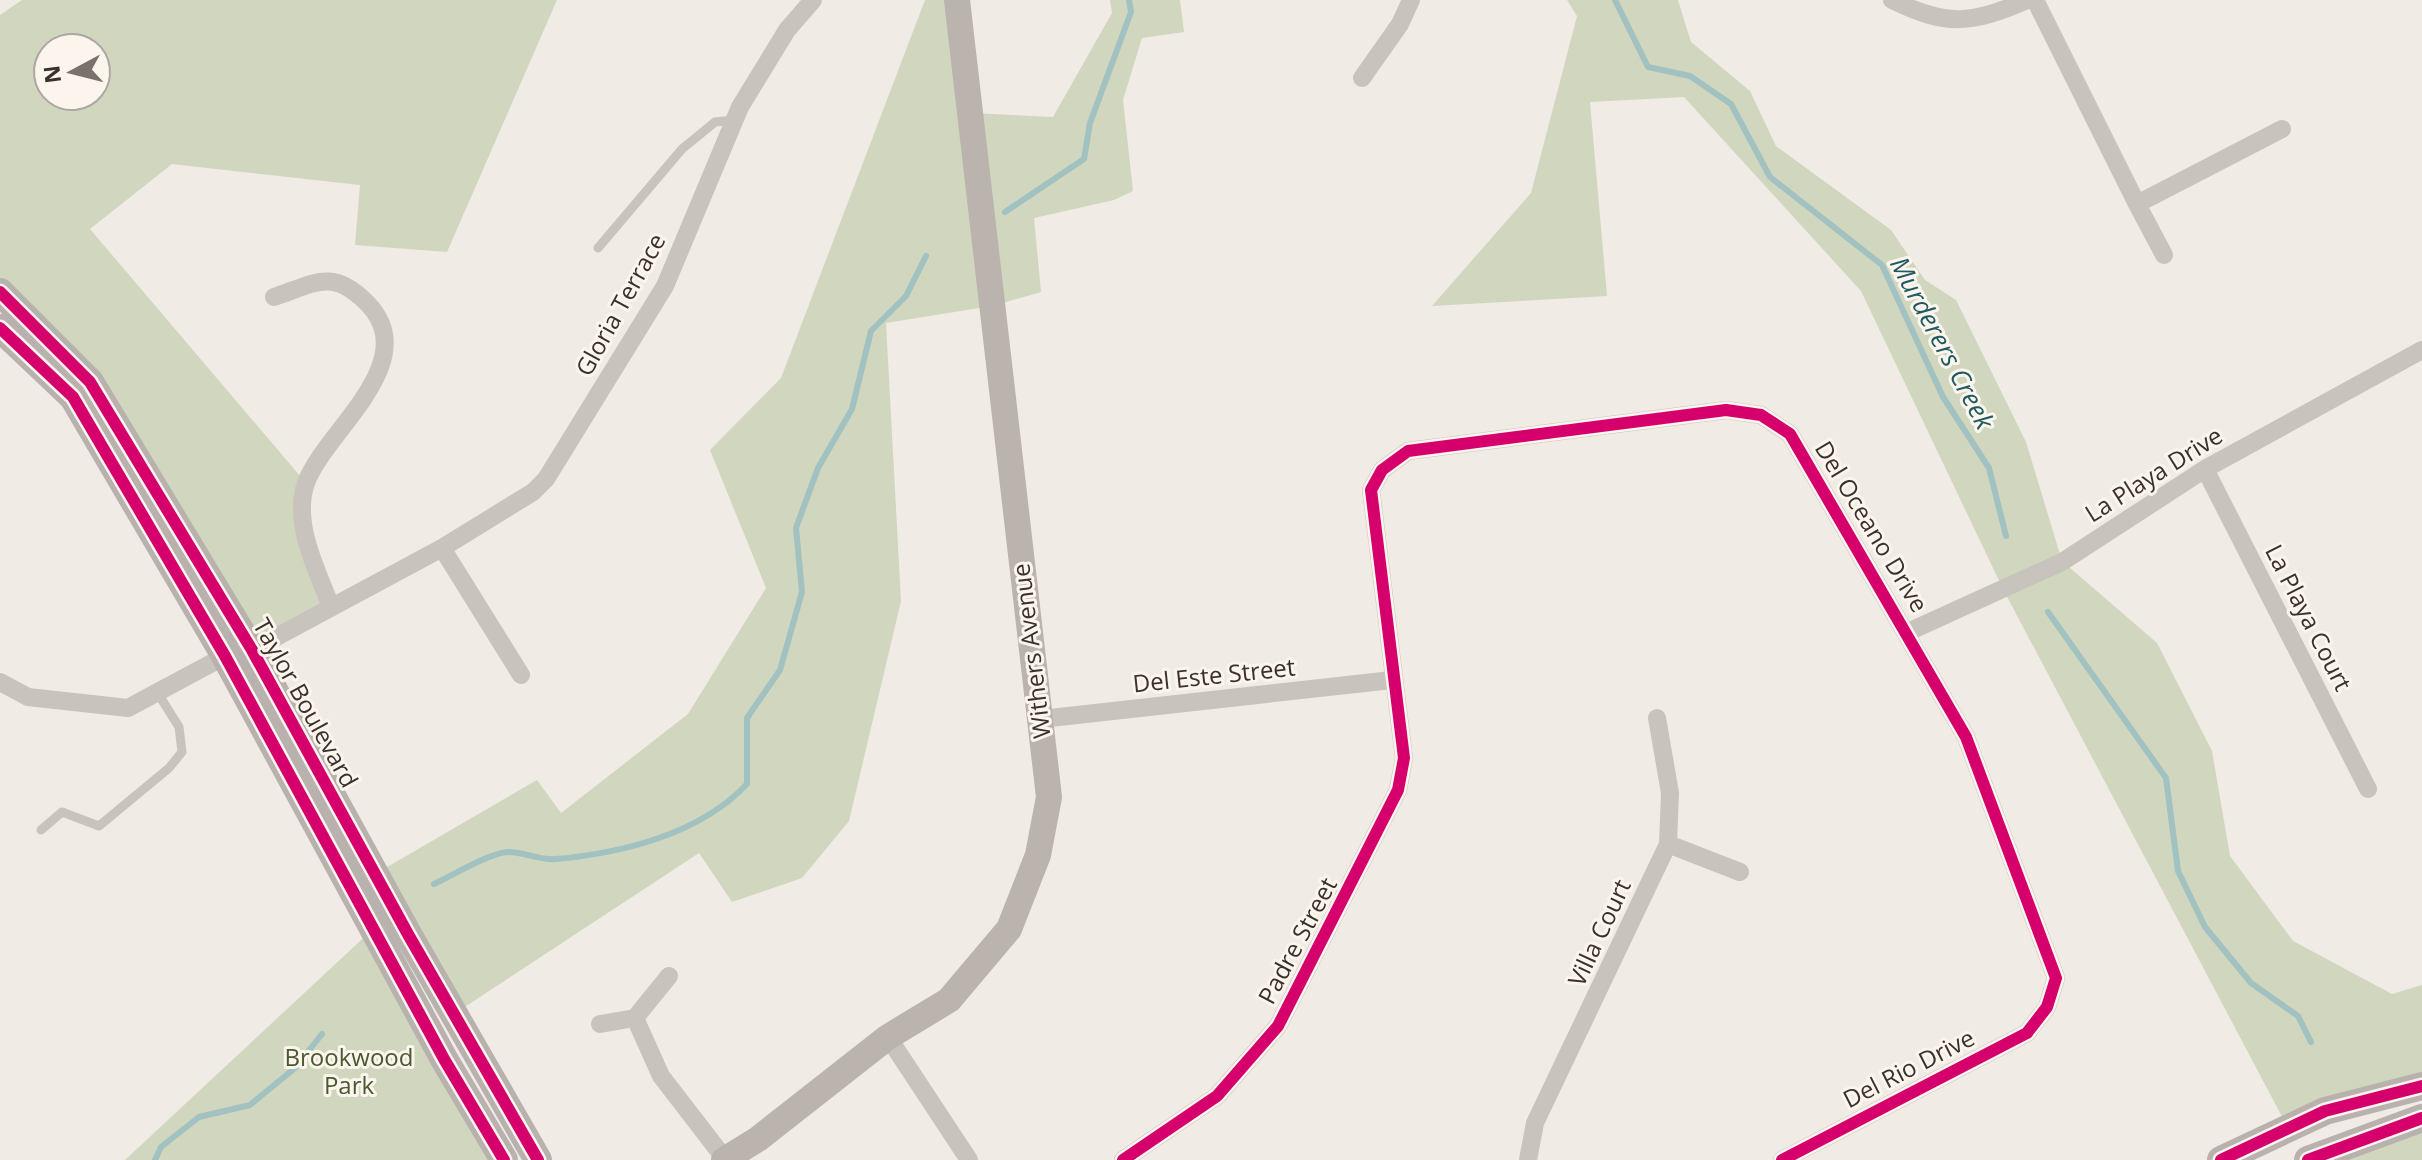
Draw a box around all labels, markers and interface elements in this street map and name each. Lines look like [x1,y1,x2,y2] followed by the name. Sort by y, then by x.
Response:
[32,32,112,112] north arrow
[35,64,67,85] text: N
[567,227,672,381] street label: Gloria Terrace
[1882,250,2004,436] water label: Murderers Creek
[2078,418,2228,529] street label: La Playa Drive
[1808,434,1936,618] street label: Del Oceano Drive
[2258,538,2360,696] street label: La Playa Court
[1003,562,1058,741] street label: Withers Avenue
[246,612,367,793] street label: Taylor Boulevard
[1131,650,1297,699] street label: Del Este Street
[1249,871,1344,1009] street label: Padre Street
[1559,873,1638,991] street label: Villa Court
[1837,1020,1980,1115] street label: Del Rio Drive
[285,1040,413,1101] park label: Brookwood Park

